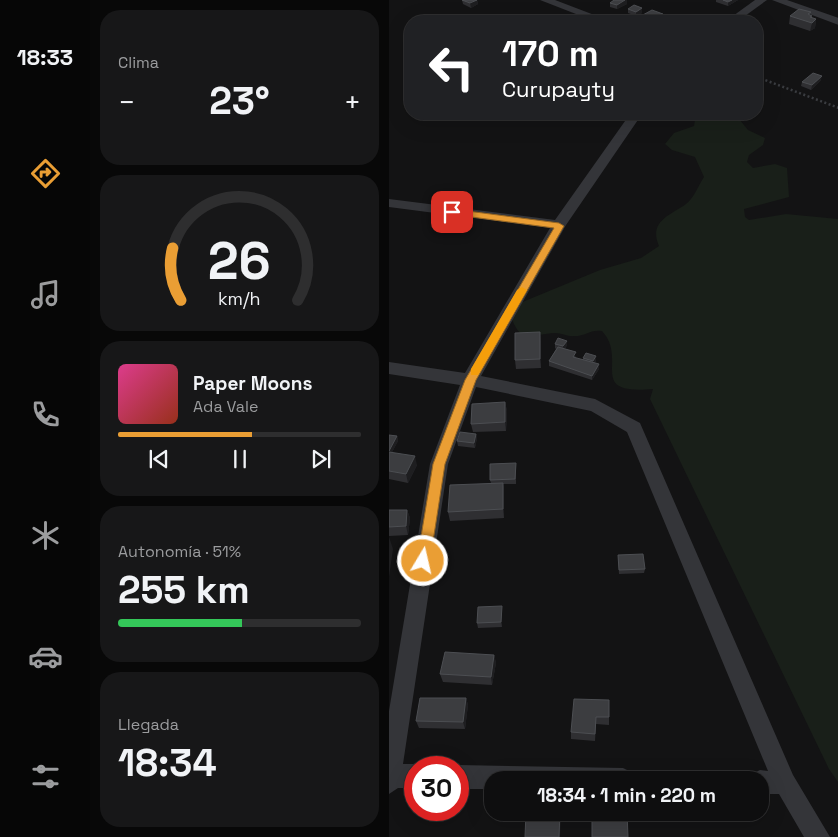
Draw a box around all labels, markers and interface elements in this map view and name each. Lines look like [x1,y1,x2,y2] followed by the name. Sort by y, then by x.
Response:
[502,32,599,76] text: 170 m
[419,35,484,100] icon: left
[17,43,73,71] text: 18:33
[118,52,159,73] text: Clima
[502,75,615,103] text: Curupayty
[209,77,270,125] text: 23°
[118,84,135,120] text: −
[344,84,361,120] text: +
[28,156,63,191] icon: directions
[431,191,473,233] pin
[438,198,466,226] icon: arrive
[208,228,271,294] text: 26
[28,277,63,312] icon: music
[218,287,261,310] text: km/h
[193,371,312,396] text: Paper Moons
[193,396,258,417] text: Ada Vale
[28,397,63,432] icon: phone
[145,445,173,473] icon: previous
[226,445,254,473] icon: pause
[307,445,335,473] icon: next
[28,518,63,553] icon: climate
[396,534,448,586] position arrow
[118,541,241,562] text: Autonomía · 51%
[118,566,250,614] text: 255 km
[28,639,63,674] icon: car
[118,714,179,735] text: Llegada
[118,739,217,787] text: 18:34
[404,756,469,821] speed limit sign: 30
[28,759,63,794] icon: filters
[537,783,716,808] text: 18:34 · 1 min · 220 m

